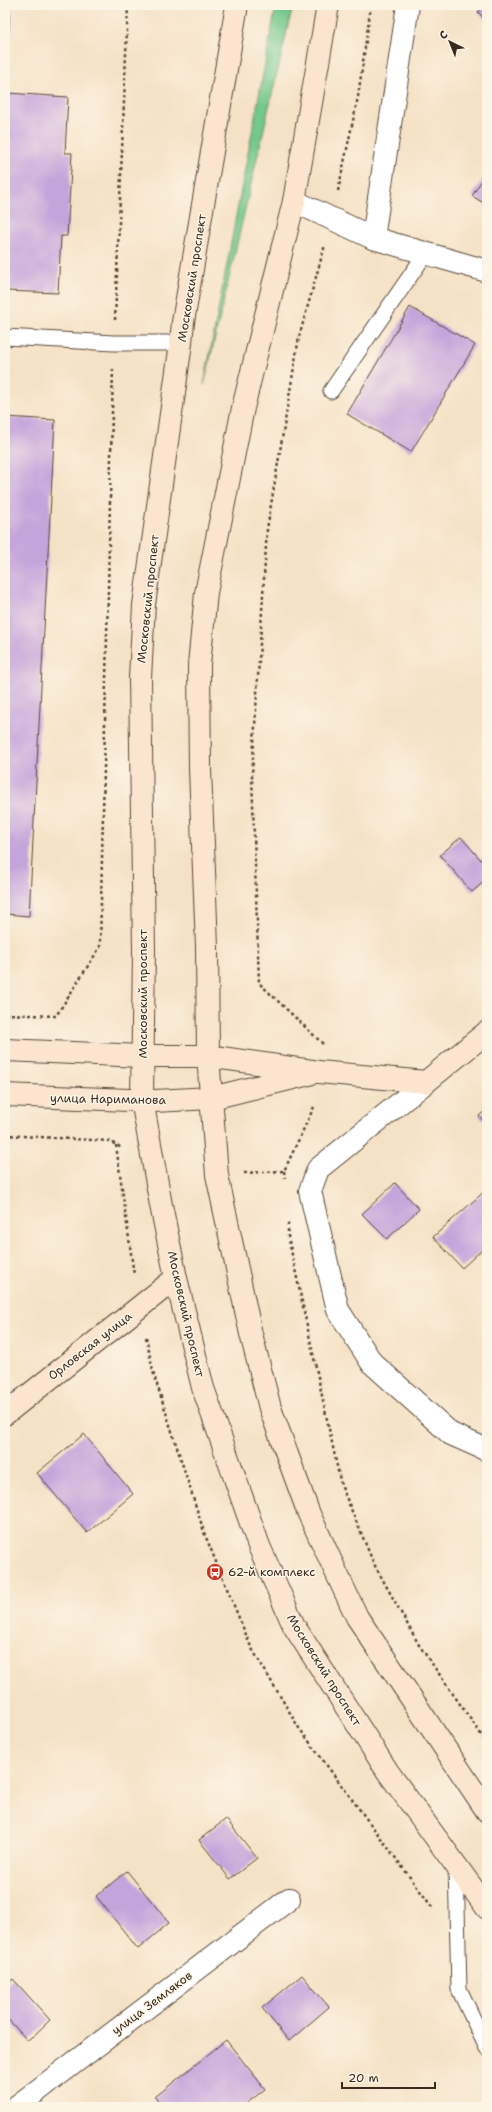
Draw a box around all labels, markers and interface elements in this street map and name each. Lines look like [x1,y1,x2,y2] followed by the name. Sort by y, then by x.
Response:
[430,22,470,62] north arrow
[436,27,451,43] text: С
[174,212,210,343] street label: Московский проспект
[133,533,163,664] street label: Московский проспект
[135,929,151,1059] street label: Московский проспект
[50,1090,167,1108] street label: улица Нариманова
[164,1249,209,1380] street label: Московский проспект
[45,1308,136,1384] street label: Орловская улица
[205,1562,225,1582] bus stop icon: 62-й комплекс
[228,1564,315,1580] place label: 62-й комплекс
[283,1611,365,1730] street label: Московский проспект
[109,1968,195,2038] street label: улица Земляков
[342,2064,435,2090] scale bar
[348,2070,379,2086] text: 20 m

